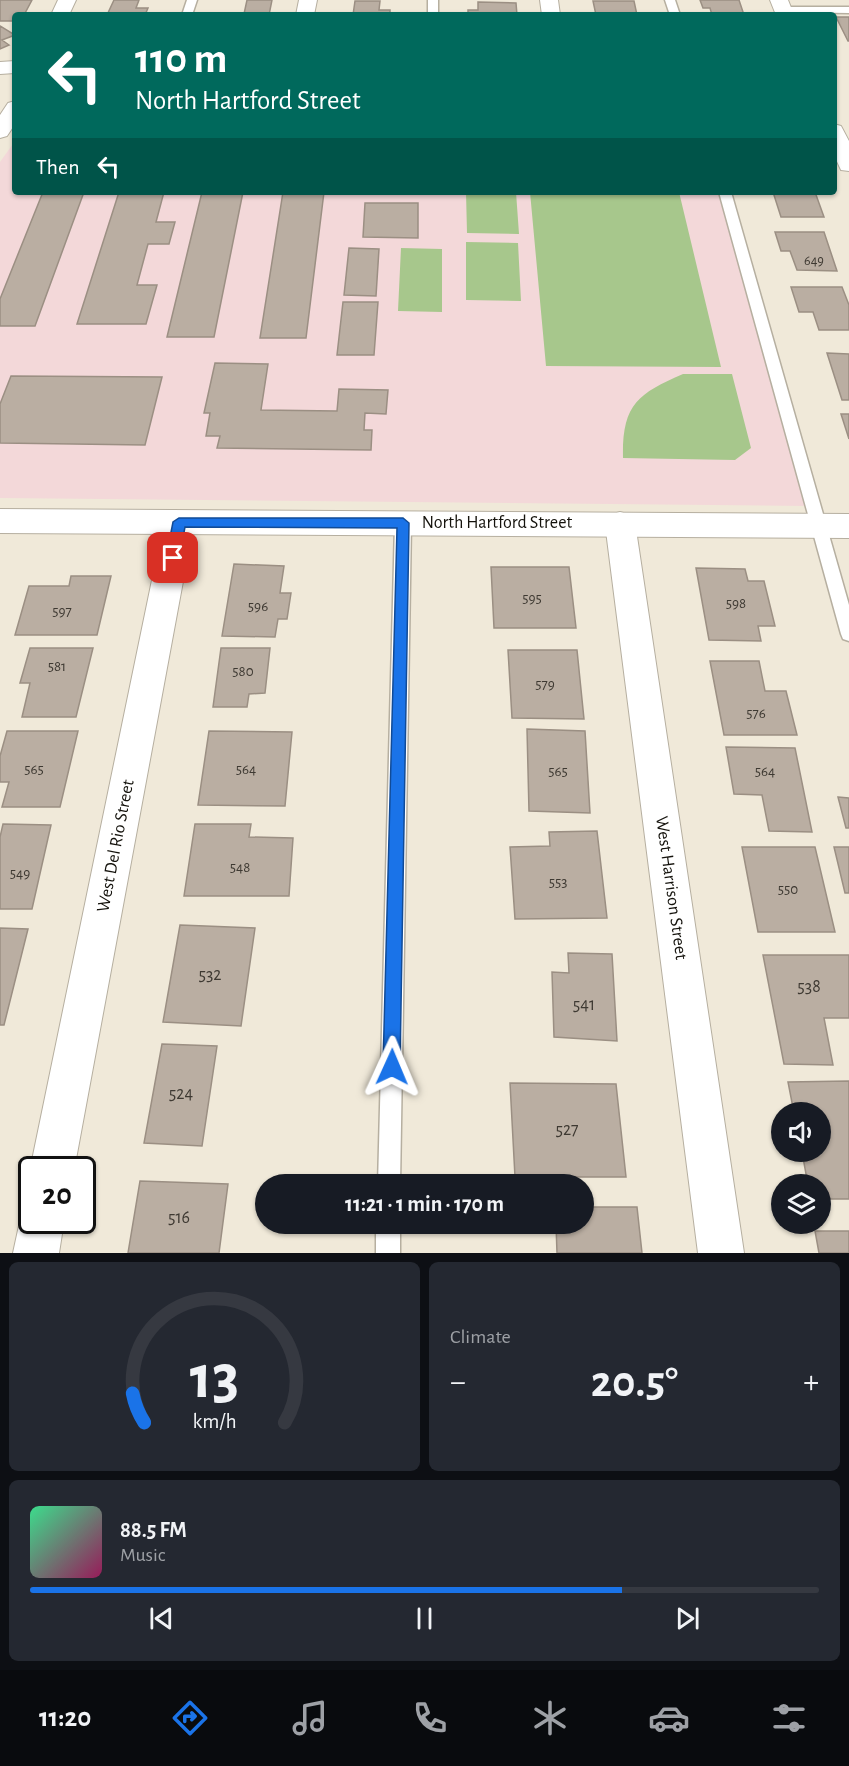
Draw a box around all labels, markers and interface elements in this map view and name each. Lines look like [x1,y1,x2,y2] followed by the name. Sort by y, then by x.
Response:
[36,36,114,114] icon: left
[135,38,227,80] text: 110 m
[135,87,361,114] text: North Hartford Street
[92,150,125,183] icon: left
[36,156,80,178] text: Then
[804,254,824,268] house number: 649
[422,514,572,532] street label: North Hartford Street
[147,532,198,583] pin
[156,541,189,574] icon: arrive
[522,591,542,606] house number: 595
[726,596,746,611] house number: 598
[248,599,268,614] house number: 596
[52,604,72,619] house number: 597
[48,659,66,674] house number: 581
[232,664,254,679] house number: 580
[535,677,555,692] house number: 579
[746,706,766,721] house number: 576
[24,762,44,777] house number: 565
[236,762,256,777] house number: 564
[548,764,568,779] house number: 565
[755,764,775,779] house number: 564
[94,778,138,914] street label: West Del Rio Street
[652,815,690,961] street label: West Harrison Street
[230,860,250,875] house number: 548
[10,866,30,881] house number: 549
[549,875,567,890] house number: 553
[778,882,798,897] house number: 550
[198,966,222,984] house number: 532
[797,978,821,996] house number: 538
[573,996,595,1014] house number: 541
[360,1035,424,1099] position arrow
[169,1085,194,1103] house number: 524
[771,1102,831,1234] map controls
[771,1102,831,1162] button: sound
[555,1121,579,1139] house number: 527
[18,1156,96,1234] speed limit sign: 20
[771,1174,831,1234] button: layers
[345,1193,504,1215] text: 11:21 · 1 min · 170 m
[168,1209,190,1227] house number: 516
[450,1327,511,1347] text: Climate
[190,1347,239,1409] text: 13
[591,1360,678,1405] text: 20.5°
[450,1366,466,1399] text: −
[803,1366,819,1399] text: +
[192,1412,237,1433] text: km/h
[120,1519,187,1541] text: 88.5 FM
[120,1545,166,1565] text: Music
[145,1602,178,1635] icon: previous
[408,1602,441,1635] icon: pause
[671,1602,704,1635] icon: next
[169,1697,211,1739] icon: directions
[289,1697,331,1739] icon: music
[409,1697,451,1739] icon: phone
[529,1697,571,1739] icon: climate
[648,1697,690,1739] icon: car
[768,1697,810,1739] icon: filters
[39,1704,91,1731] text: 11:20

